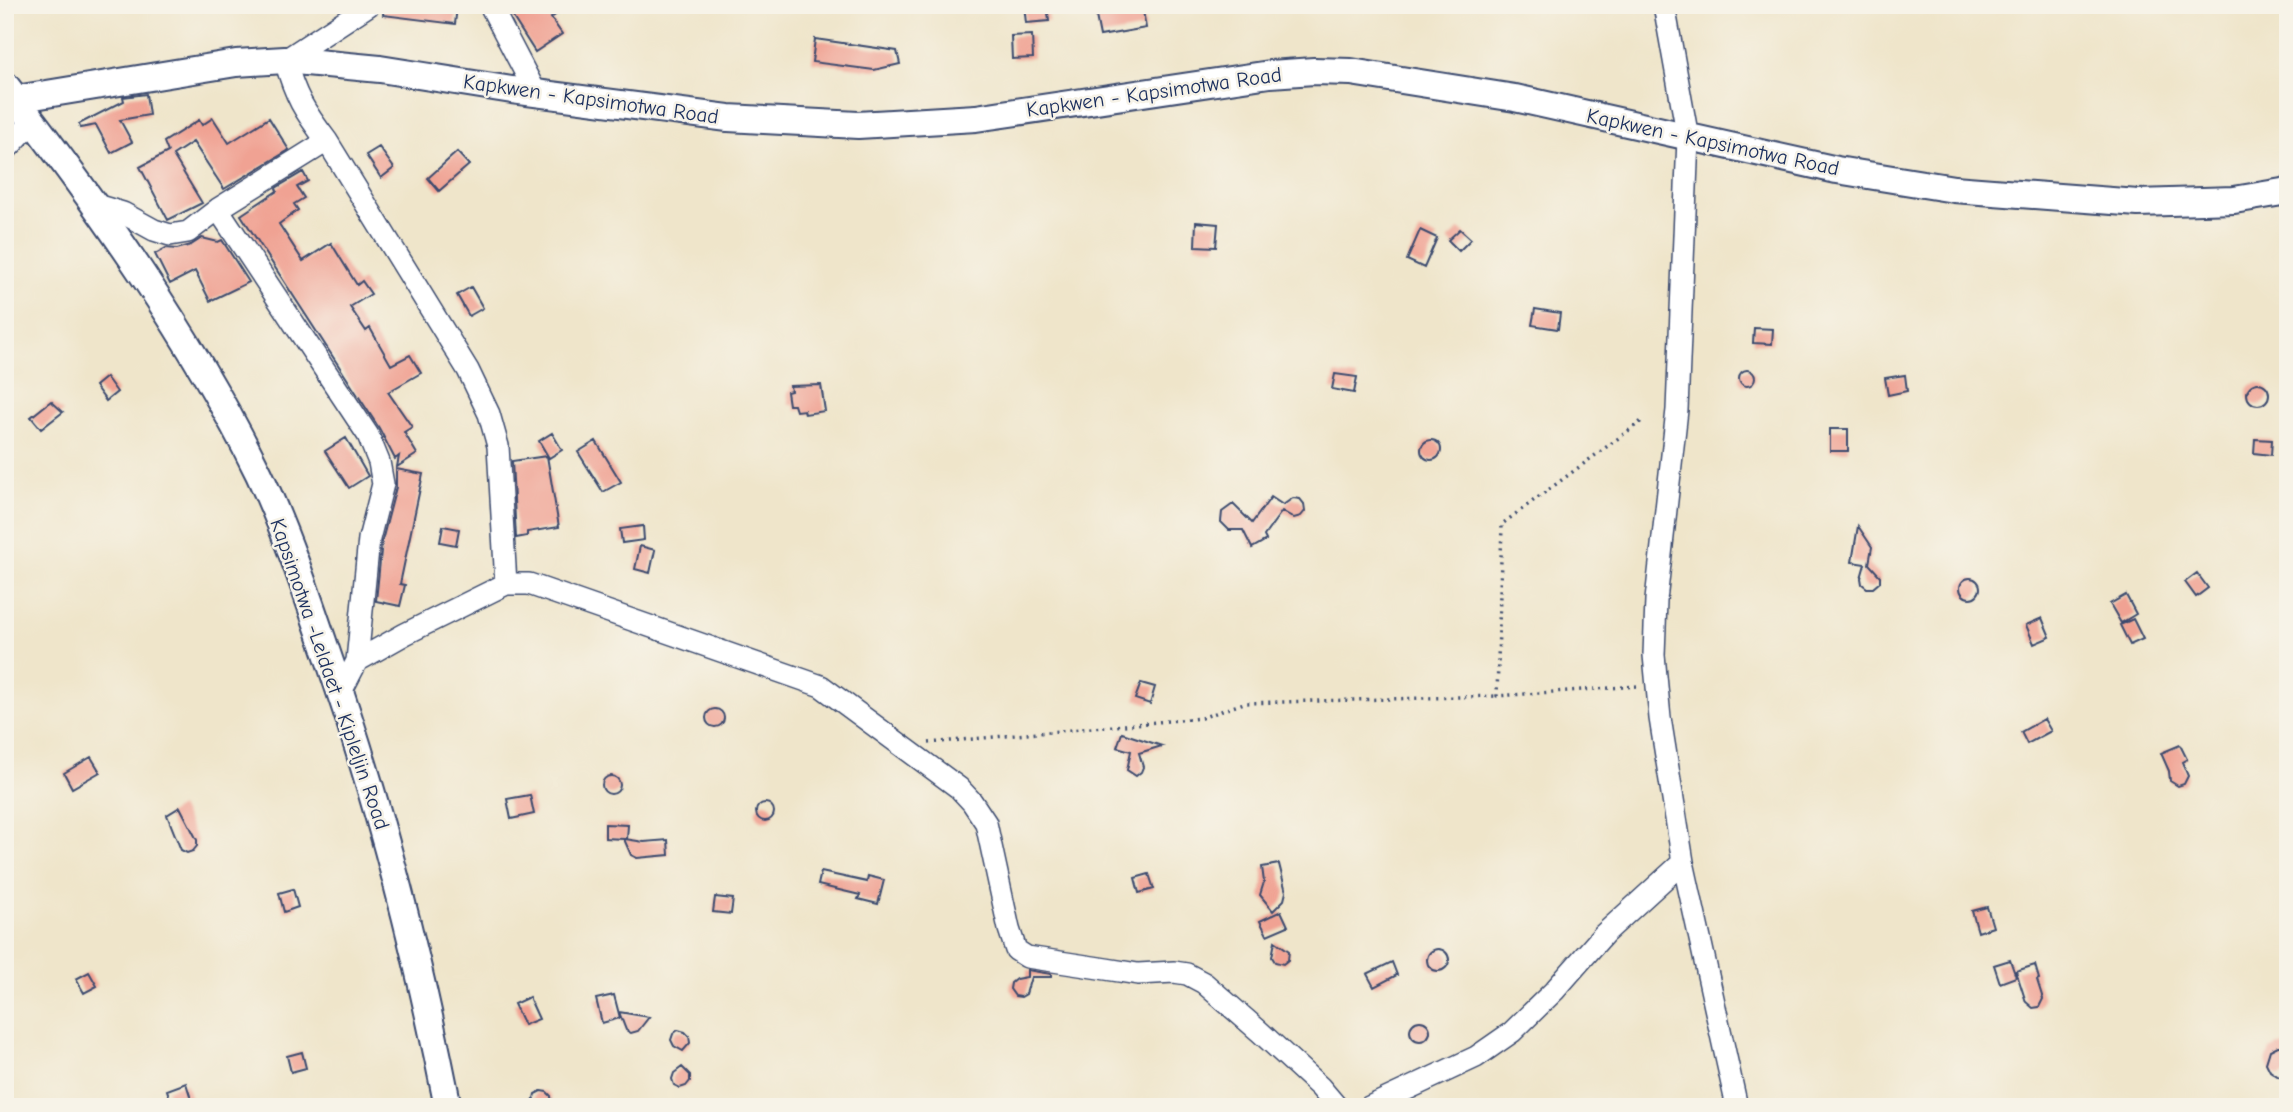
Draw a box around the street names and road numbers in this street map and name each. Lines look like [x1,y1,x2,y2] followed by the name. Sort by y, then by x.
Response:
[1025,62,1283,122] street label: Kapkwen - Kapsimotwa Road
[462,69,720,129] street label: Kapkwen - Kapsimotwa Road
[1585,103,1841,181] street label: Kapkwen - Kapsimotwa Road
[265,515,395,833] street label: Kapsimotwa -Leldaet - Kipleljin Road

